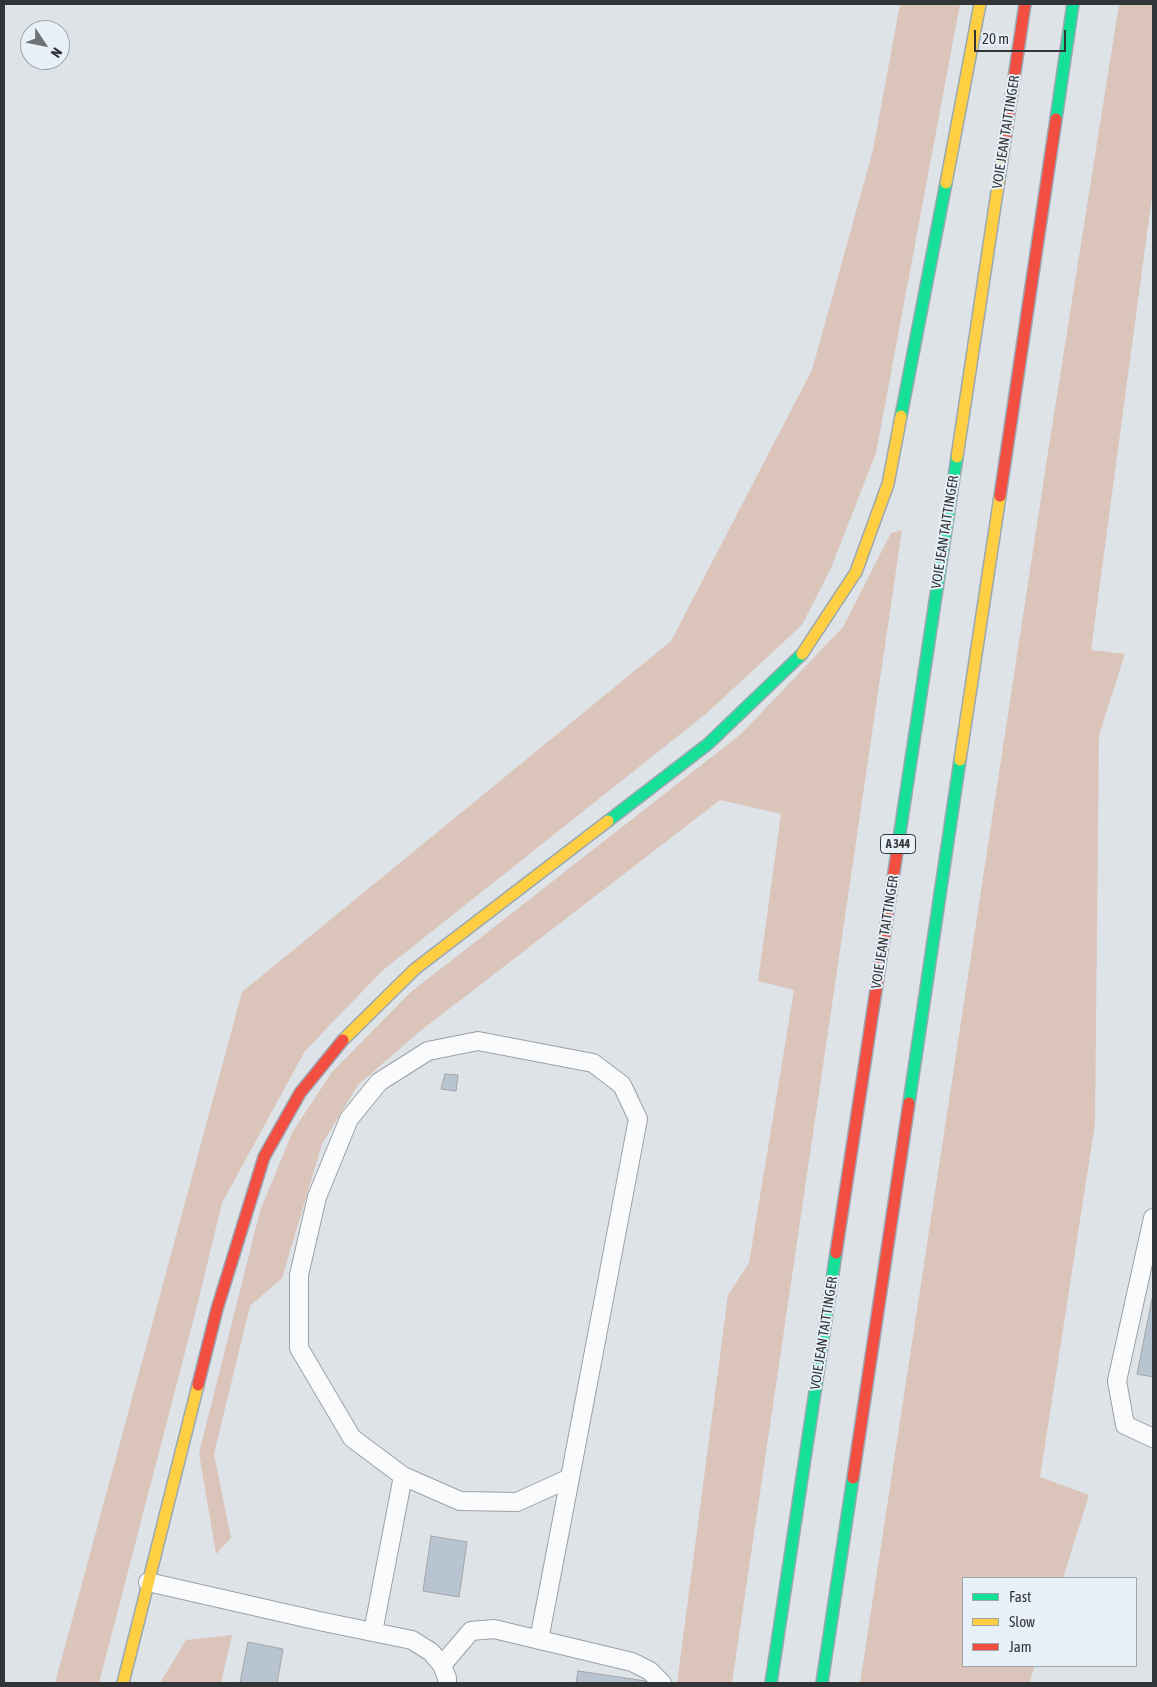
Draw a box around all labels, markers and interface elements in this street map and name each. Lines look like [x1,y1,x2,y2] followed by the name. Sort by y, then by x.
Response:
[20,20,70,70] north arrow
[977,20,1070,52] scale bar
[982,30,1009,47] text: 20 m
[48,45,66,61] text: N
[989,74,1023,190] street label: VOIE JEAN TAITTINGER
[928,474,962,590] street label: VOIE JEAN TAITTINGER
[880,834,916,854] road number: A 344
[868,874,902,990] street label: VOIE JEAN TAITTINGER
[807,1275,841,1391] street label: VOIE JEAN TAITTINGER
[962,1577,1137,1667] legend
[1009,1588,1031,1605] text: Fast
[1009,1613,1035,1630] text: Slow
[1009,1638,1032,1655] text: Jam

